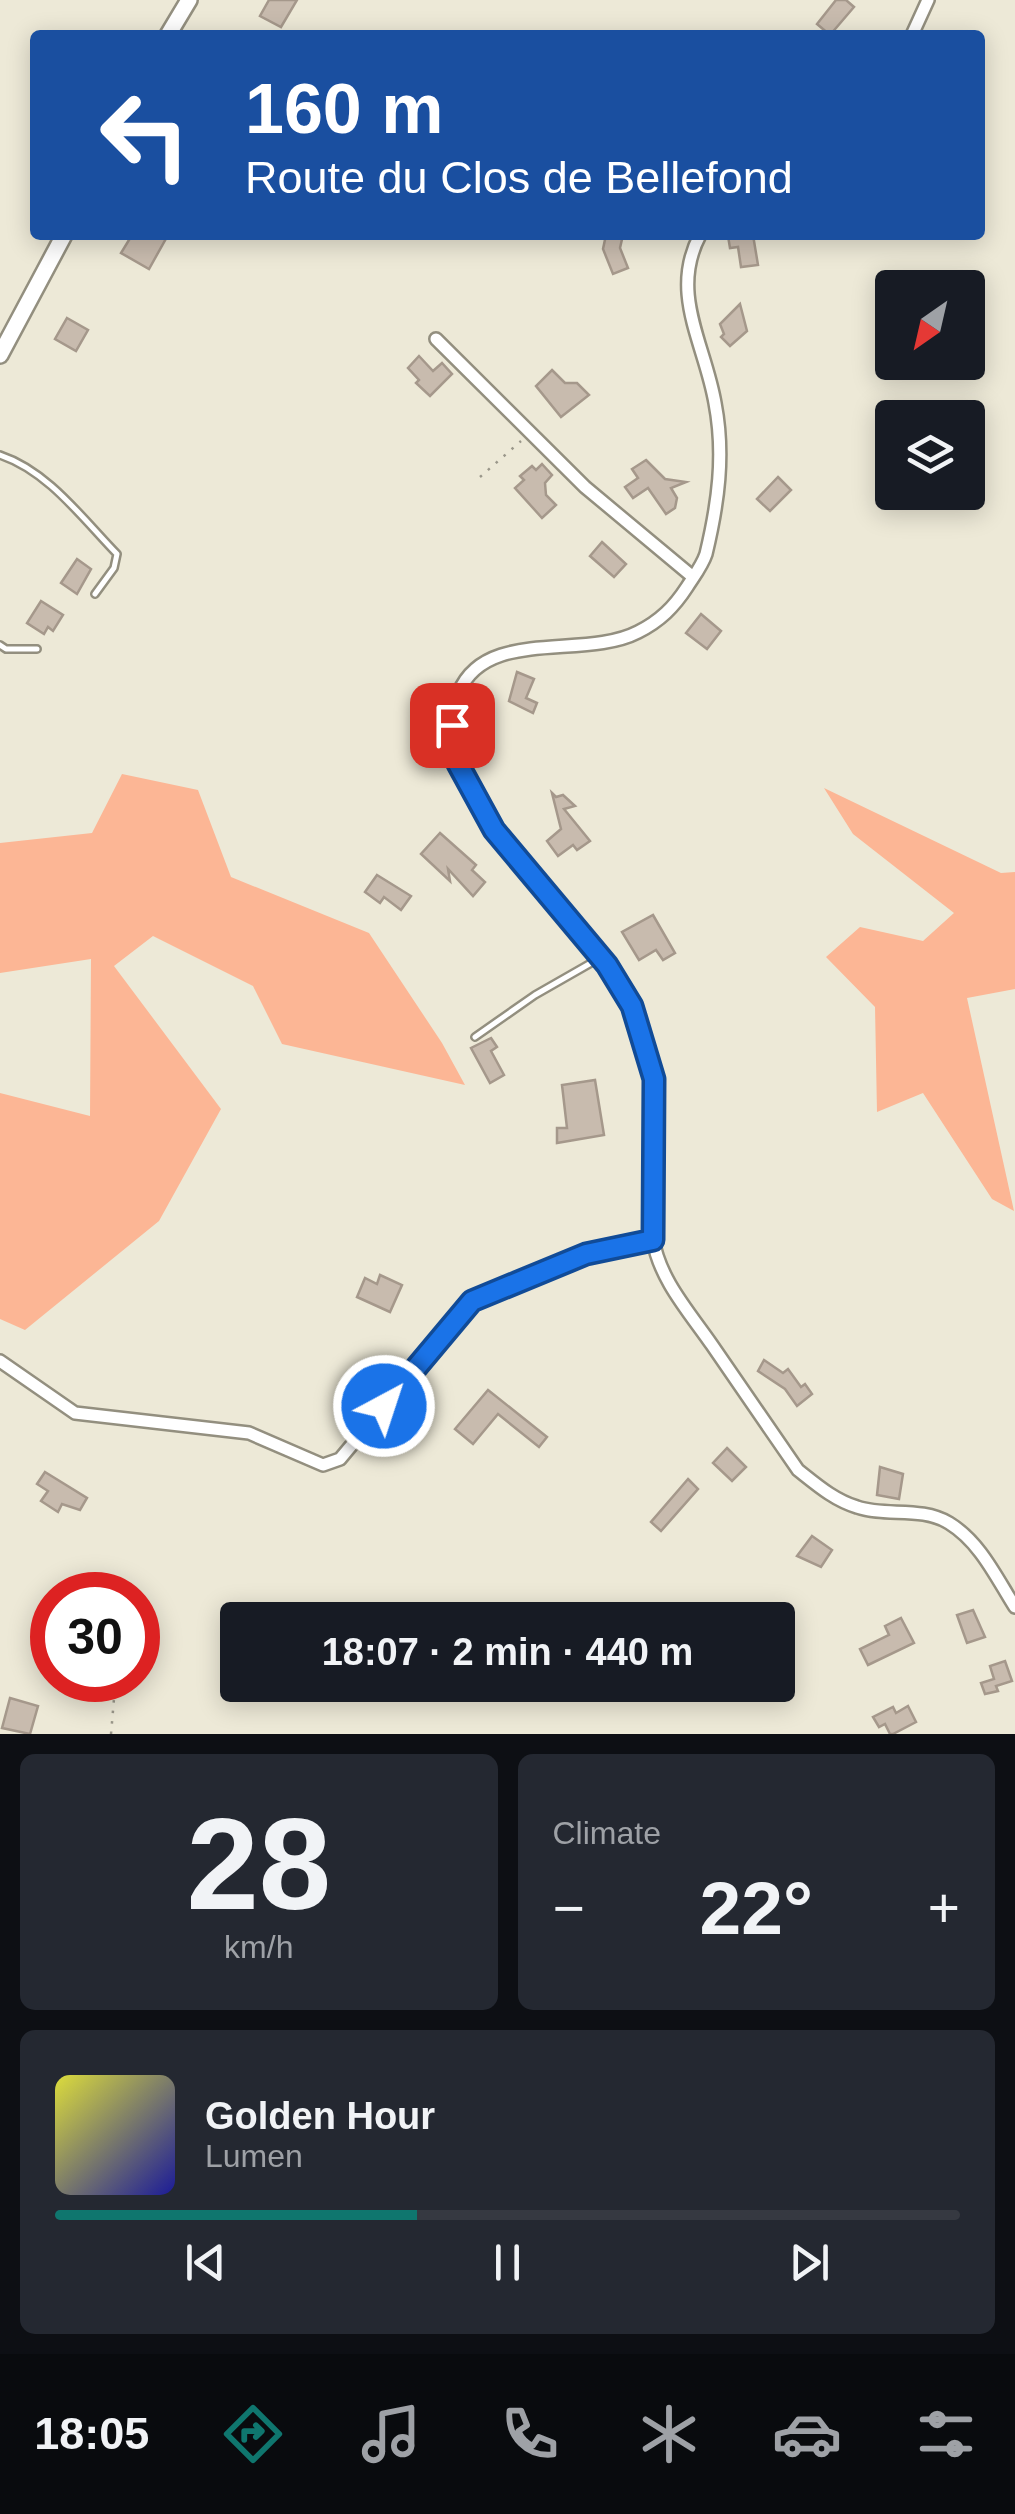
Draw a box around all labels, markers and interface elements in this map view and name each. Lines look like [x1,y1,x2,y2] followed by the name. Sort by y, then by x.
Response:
[80,70,210,200] icon: left
[245,70,443,148] text: 160 m
[245,152,793,203] text: Route du Clos de Bellefond
[875,270,985,380] north arrow
[875,270,985,510] map controls
[875,400,985,510] button: layers
[410,683,495,768] pin
[425,698,480,753] icon: arrive
[332,1354,436,1458] position arrow
[30,1572,160,1702] speed limit sign: 30
[322,1631,693,1673] text: 18:07 · 2 min · 440 m
[186,1791,331,1937] text: 28
[553,1815,661,1851] text: Climate
[700,1866,813,1950] text: 22°
[553,1877,585,1939] text: −
[928,1877,960,1939] text: +
[224,1929,293,1965] text: km/h
[205,2095,435,2137] text: Golden Hour
[205,2138,303,2174] text: Lumen
[178,2235,233,2290] icon: previous
[480,2235,535,2290] icon: pause
[782,2235,837,2290] icon: next
[218,2399,288,2469] icon: directions
[356,2399,426,2469] icon: music
[495,2399,565,2469] icon: phone
[634,2399,704,2469] icon: climate
[772,2399,842,2469] icon: car
[911,2399,981,2469] icon: filters
[34,2408,149,2459] text: 18:05

